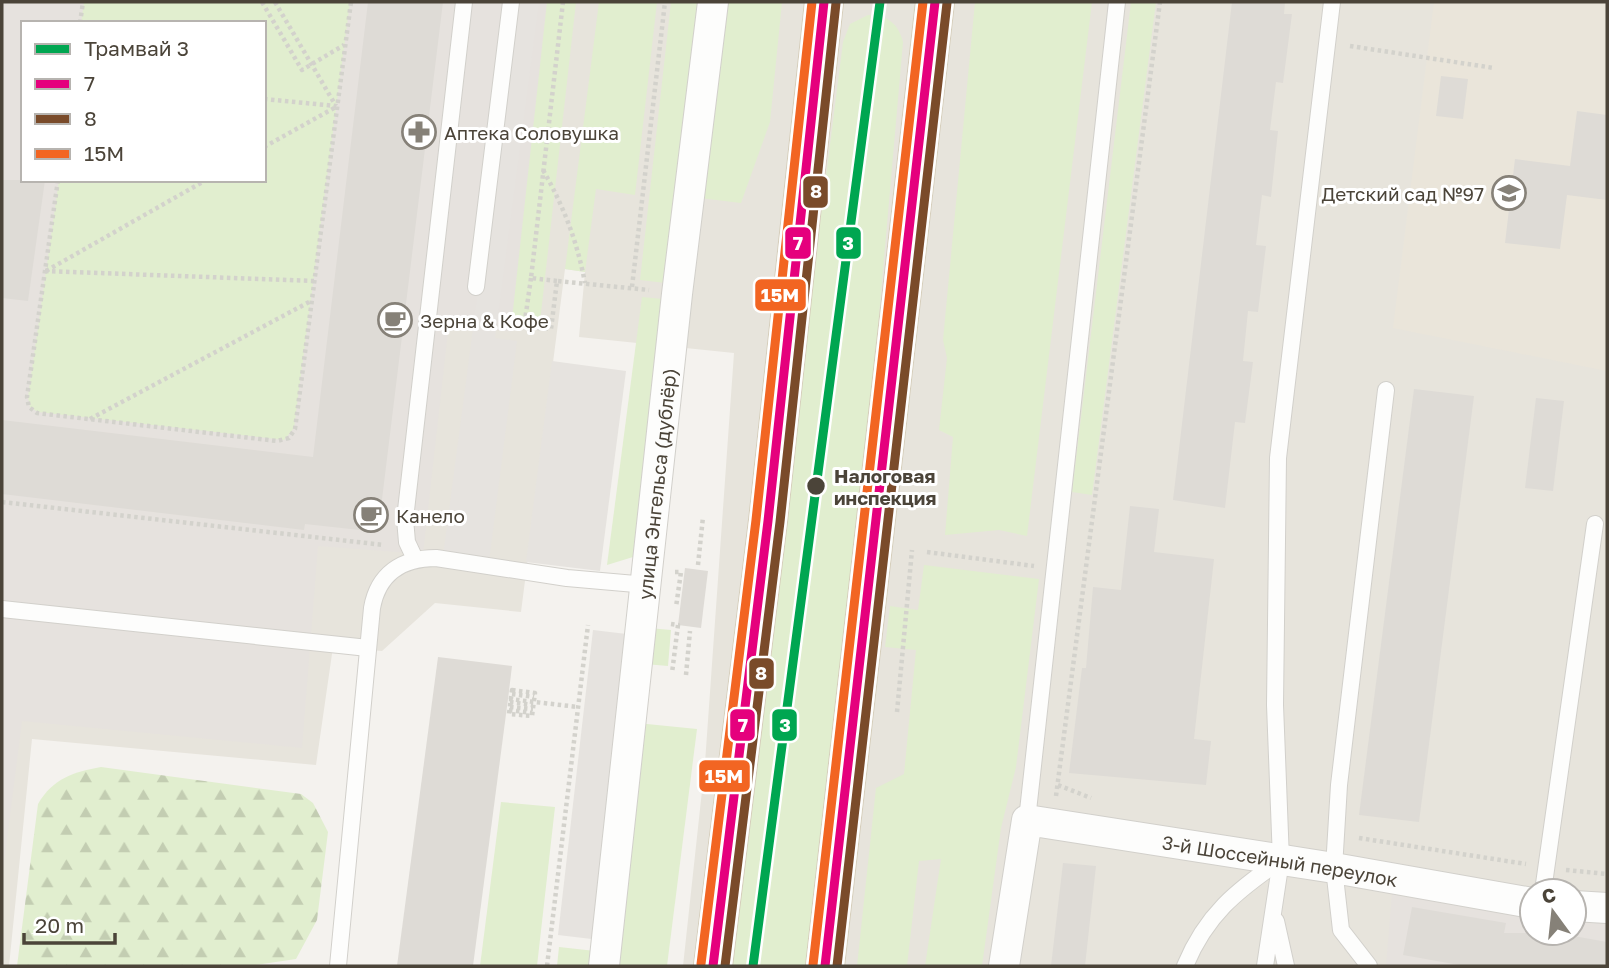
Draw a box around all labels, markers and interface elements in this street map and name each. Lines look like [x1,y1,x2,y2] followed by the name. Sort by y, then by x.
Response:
[21,21,266,182] legend
[84,35,189,61] text: Трамвай 3
[84,70,95,96] text: 7
[84,105,97,131] text: 8
[400,113,438,151] pharmacy icon: Аптека Соловушка
[444,121,619,144] place label: Аптека Соловушка
[84,140,124,166] text: 15М
[1490,174,1528,212] school or university icon: Детский сад №97
[802,175,829,209] line badge: 8
[810,179,822,202] text: 8
[1321,182,1484,205] place label: Детский сад №97
[784,226,812,260] line badge: 7
[835,226,862,260] line badge: 3
[793,231,803,254] text: 7
[842,231,854,254] text: 3
[754,278,807,312] line badge: 15М
[761,283,799,306] text: 15М
[376,301,414,339] cafe icon: Зерна & Кофе
[420,309,549,332] place label: Зерна & Кофе
[632,367,680,601] street label: улица Энгельса (дублёр)
[834,464,936,509] place label: Налоговая инспекция
[805,475,827,497] marker: Налоговая инспекция
[352,496,390,534] cafe icon: Канело
[396,504,465,527] place label: Канело
[748,657,775,690] line badge: 8
[755,661,767,684] text: 8
[729,708,756,742] line badge: 7
[771,708,798,742] line badge: 3
[738,713,748,736] text: 7
[779,713,791,736] text: 3
[698,759,751,793] line badge: 15М
[705,764,743,787] text: 15М
[1161,830,1400,891] street label: 3-й Шоссейный переулок
[1518,877,1588,947] north arrow
[1539,882,1558,908] text: С
[24,902,116,946] scale bar
[35,912,84,938] text: 20 m

